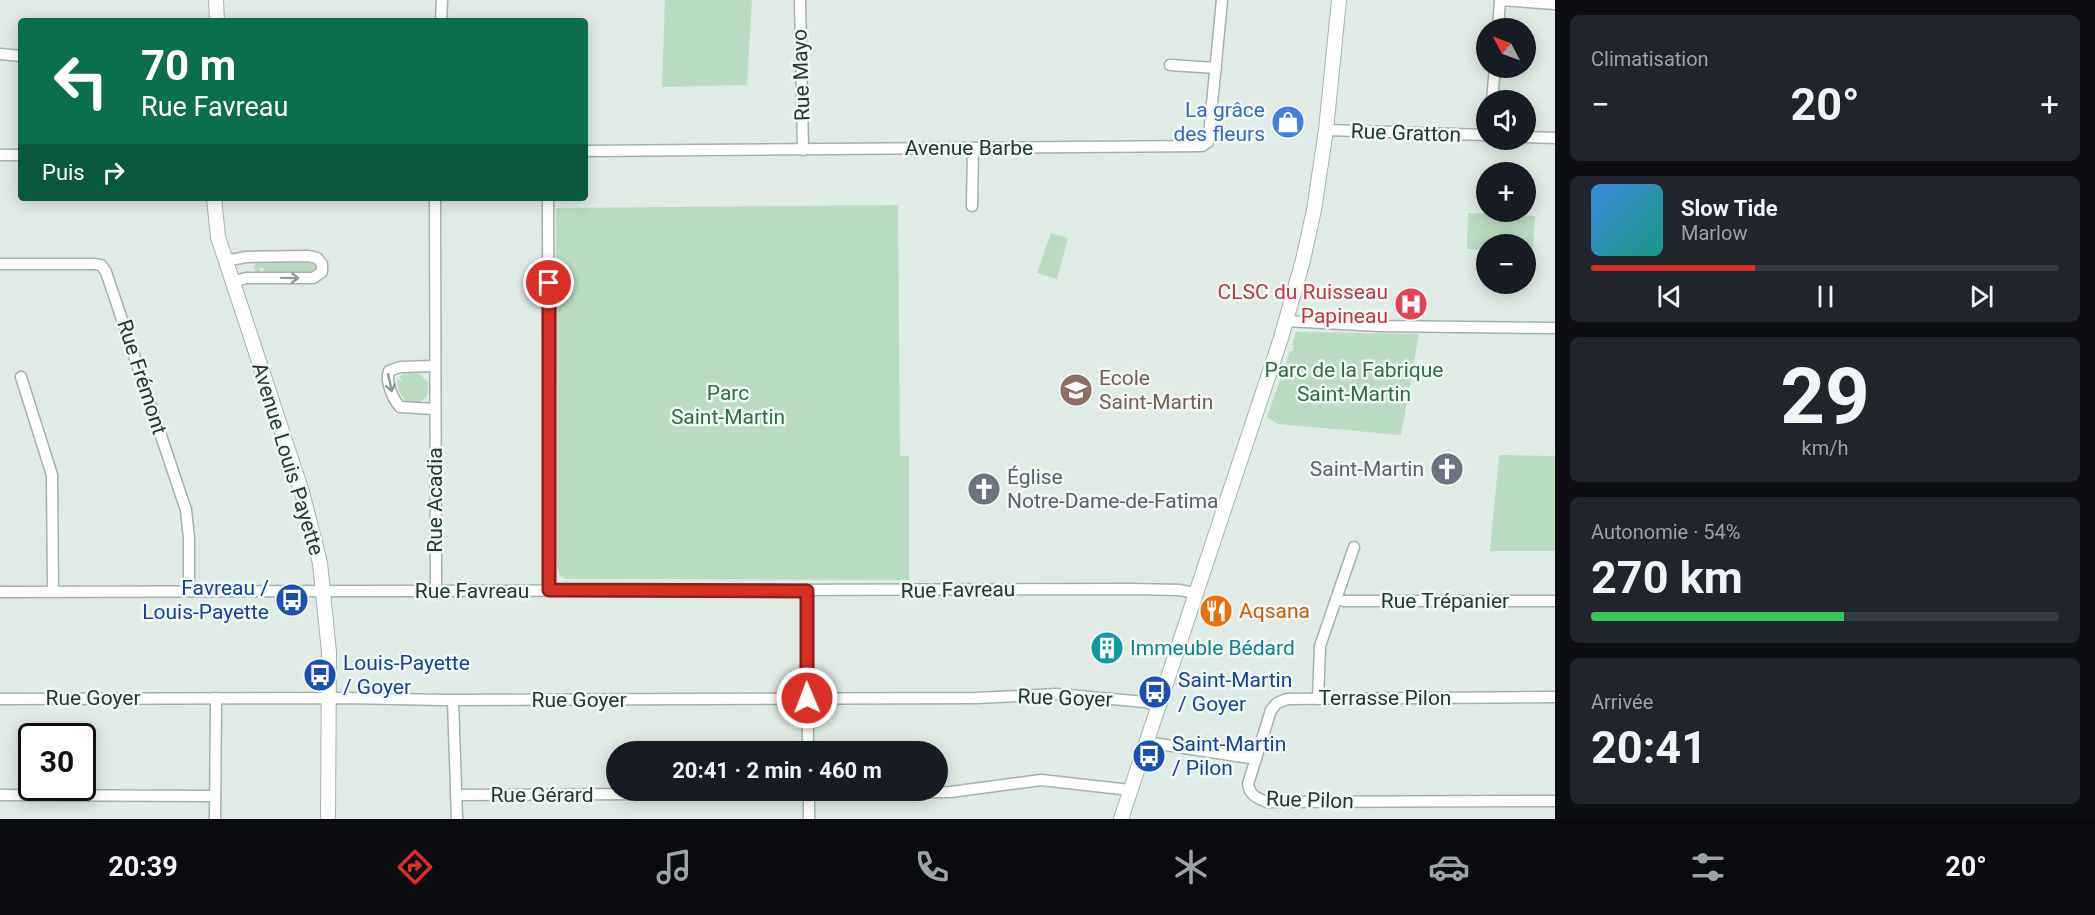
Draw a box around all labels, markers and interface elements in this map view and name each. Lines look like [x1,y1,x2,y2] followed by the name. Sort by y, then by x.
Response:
[1476,18,1536,78] north arrow
[1476,18,1536,294] map controls
[787,28,815,122] street label: Rue Mayo
[141,41,236,90] text: 70 m
[42,42,120,120] icon: left
[1591,47,1709,71] text: Climatisation
[1790,78,1860,131] text: 20°
[1591,85,1610,124] text: −
[2040,85,2059,124] text: +
[1476,90,1536,150] button: sound
[141,91,288,123] text: Rue Favreau
[1173,98,1265,146] place label: La grâce des fleurs
[1270,104,1306,140] shop icon: La grâce des fleurs
[1350,119,1462,147] street label: Rue Gratton
[905,136,1033,160] street label: Avenue Barbe
[97,156,130,189] icon: right
[42,160,85,185] text: Puis
[1476,162,1536,222] button: +
[1681,196,1778,221] text: Slow Tide
[1681,221,1747,245] text: Marlow
[1476,234,1536,294] button: −
[523,257,574,308] pin
[532,266,565,299] icon: arrive
[280,273,300,284] one-way arrow
[1218,280,1388,328] place label: CLSC du Ruisseau Papineau
[1653,280,1686,313] icon: previous
[1809,280,1842,313] icon: pause
[1965,280,1998,313] icon: next
[1393,286,1429,322] hospital icon: CLSC du Ruisseau Papineau
[112,317,172,437] street label: Rue Frémont
[1780,351,1870,442] text: 29
[1265,358,1443,406] park label: Parc de la Fabrique Saint-Martin
[247,360,329,558] street label: Avenue Louis Payette
[1099,366,1213,414] place label: Ecole Saint-Martin
[1058,372,1094,408] school or university icon: Ecole Saint-Martin
[385,373,397,392] one-way arrow
[671,381,785,429] park label: Parc Saint-Martin
[1802,436,1848,460] text: km/h
[423,447,447,553] street label: Rue Acadia
[1429,451,1465,487] church icon: Saint-Martin
[1310,457,1424,481] place label: Saint-Martin
[1007,465,1219,513] place label: Église Notre-Dame-de-Fatima
[966,471,1002,507] church icon: Église Notre-Dame-de-Fatima
[1591,520,1740,544] text: Autonomie · 54%
[1591,551,1743,604] text: 270 km
[142,576,269,624] place label: Favreau / Louis-Payette
[900,577,1016,603] street label: Rue Favreau
[415,579,529,603] street label: Rue Favreau
[274,582,310,618] bus stop icon: Favreau / Louis-Payette
[1381,589,1509,613] street label: Rue Trépanier
[1198,593,1234,629] restaurant icon: Aqsana
[1239,599,1310,623] place label: Aqsana
[1089,630,1125,666] building icon: Immeuble Bédard
[1130,636,1295,660] place label: Immeuble Bédard
[343,651,470,699] place label: Louis-Payette / Goyer
[302,657,338,693] bus stop icon: Louis-Payette / Goyer
[775,666,839,730] position arrow
[1178,668,1292,716] place label: Saint-Martin / Goyer
[1137,674,1173,710] bus stop icon: Saint-Martin / Goyer
[1017,684,1113,712] street label: Rue Goyer
[45,686,141,710] street label: Rue Goyer
[1319,686,1451,710] street label: Terrasse Pilon
[531,688,627,712] street label: Rue Goyer
[1591,690,1653,714] text: Arrivée
[1591,721,1707,774] text: 20:41
[18,723,96,801] speed limit sign: 30
[1172,732,1286,780] place label: Saint-Martin / Pilon
[1131,738,1167,774] bus stop icon: Saint-Martin / Pilon
[672,758,882,783] text: 20:41 · 2 min · 460 m
[490,783,594,807] street label: Rue Gérard
[1266,786,1354,814] street label: Rue Pilon
[394,846,436,888] icon: directions
[653,846,695,888] icon: music
[911,846,953,888] icon: phone
[1170,846,1212,888] icon: climate
[1428,846,1470,888] icon: car
[1687,846,1729,888] icon: filters
[108,851,178,883] text: 20:39
[1945,851,1987,883] text: 20°

